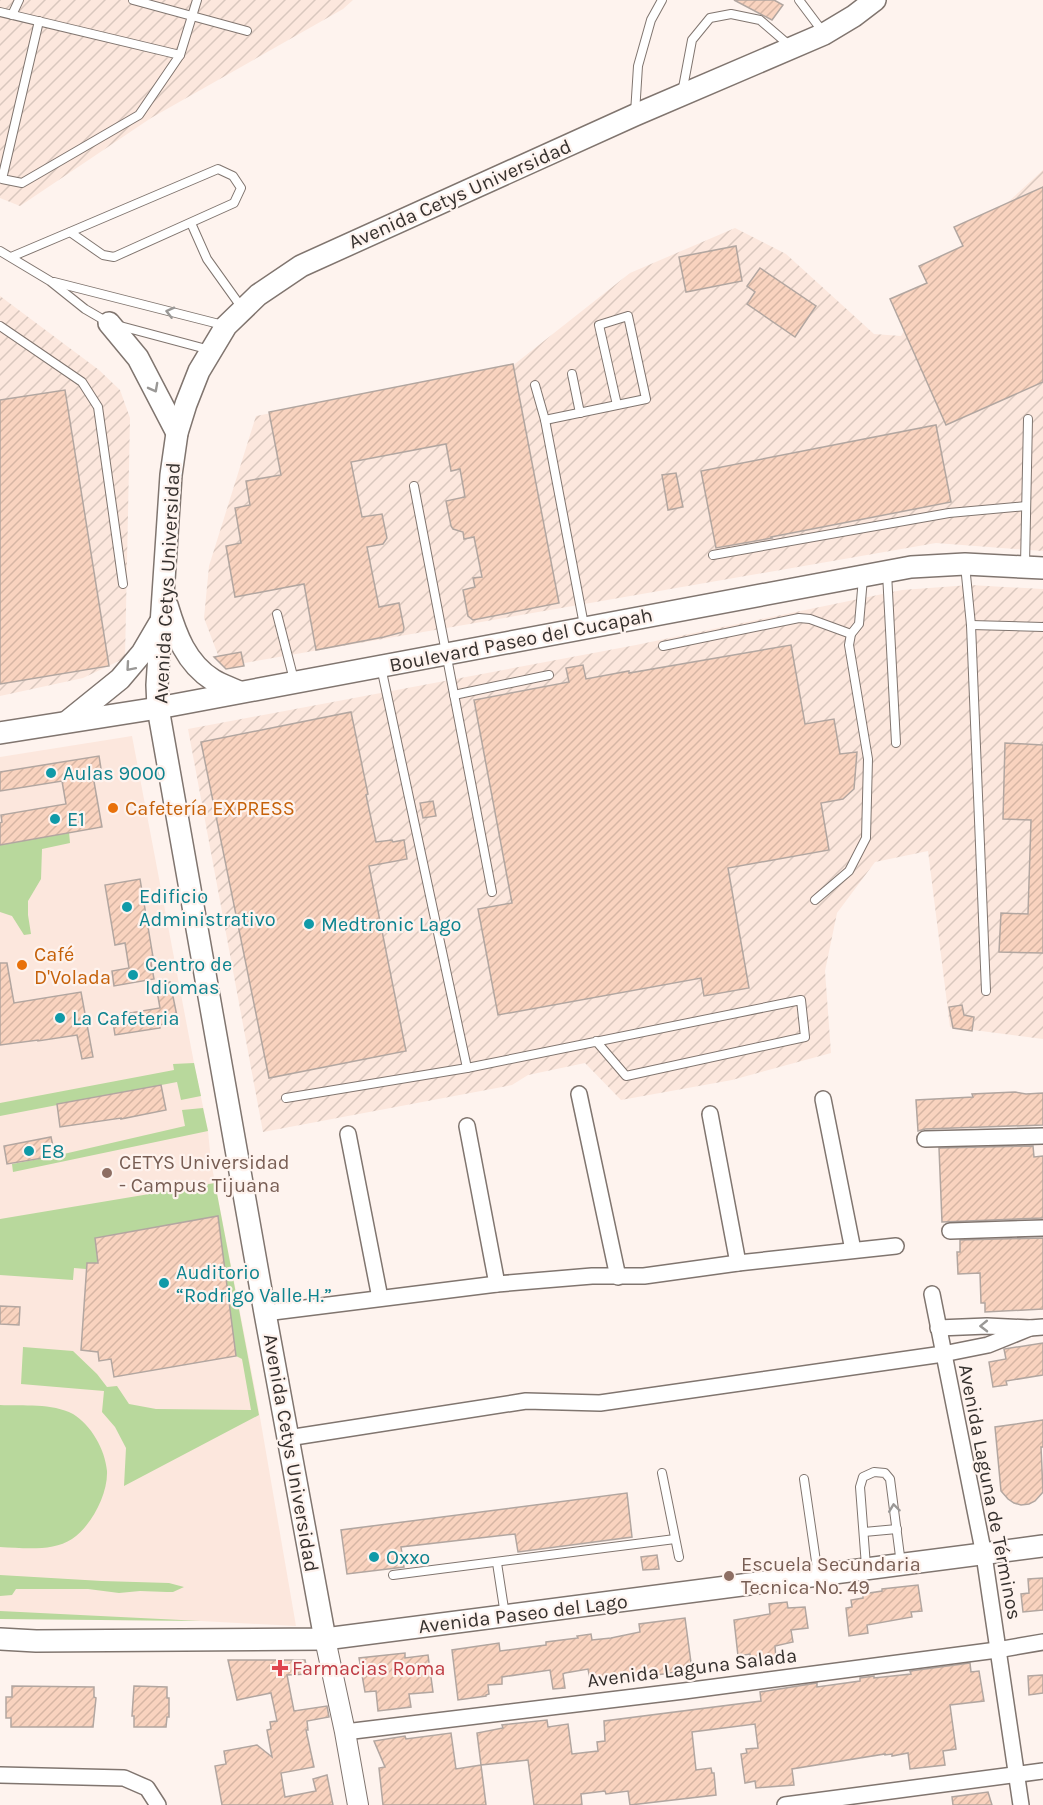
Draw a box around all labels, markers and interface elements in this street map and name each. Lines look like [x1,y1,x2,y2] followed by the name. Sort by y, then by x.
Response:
[345,134,575,254] street label: Avenida Cetys Universidad
[165,306,175,319] one-way arrow
[147,382,158,393] one-way arrow
[149,462,185,704] street label: Avenida Cetys Universidad
[387,603,655,677] street label: Boulevard Paseo del Cucapah
[126,660,137,671] one-way arrow
[63,762,166,785] place label: Aulas 9000
[44,766,58,780] marker: Aulas 9000
[125,797,295,820] place label: Cafetería EXPRESS
[106,801,120,815] marker: Cafetería EXPRESS
[67,808,85,831] place label: E1
[48,812,62,826] marker: E1
[139,885,276,931] place label: Edificio Administrativo
[120,900,134,914] marker: Edificio Administrativo
[321,913,461,936] place label: Medtronic Lago
[302,917,316,931] marker: Medtronic Lago
[34,943,111,989] place label: Café D'Volada
[145,953,232,999] place label: Centro de Idiomas
[15,958,29,972] marker: Café D'Volada
[126,968,140,982] marker: Centro de Idiomas
[72,1007,180,1030] place label: La Cafeteria
[53,1011,67,1025] marker: La Cafeteria
[41,1140,65,1163] place label: E8
[22,1144,36,1158] marker: E8
[119,1151,290,1197] place label: CETYS Universidad - Campus Tijuana
[100,1166,114,1180] marker: CETYS Universidad - Campus Tijuana
[176,1261,332,1307] place label: Auditorio “Rodrigo Valle H.”
[157,1276,171,1290] marker: Auditorio “Rodrigo Valle H.”
[979,1320,988,1332] one-way arrow
[259,1332,323,1574] street label: Avenida Cetys Universidad
[954,1362,1026,1622] street label: Avenida Laguna de Términos
[888,1503,901,1512] one-way arrow
[386,1546,430,1569] place label: Oxxo
[367,1550,381,1564] marker: Oxxo
[741,1553,921,1599] place label: Escuela Secundaria Tecnica No. 49
[722,1569,736,1583] marker: Escuela Secundaria Tecnica No. 49
[417,1590,629,1638] street label: Avenida Paseo del Lago
[586,1644,798,1692] street label: Avenida Laguna Salada
[292,1657,445,1680] place label: Farmacias Roma
[273,1661,287,1675] marker: Farmacias Roma

